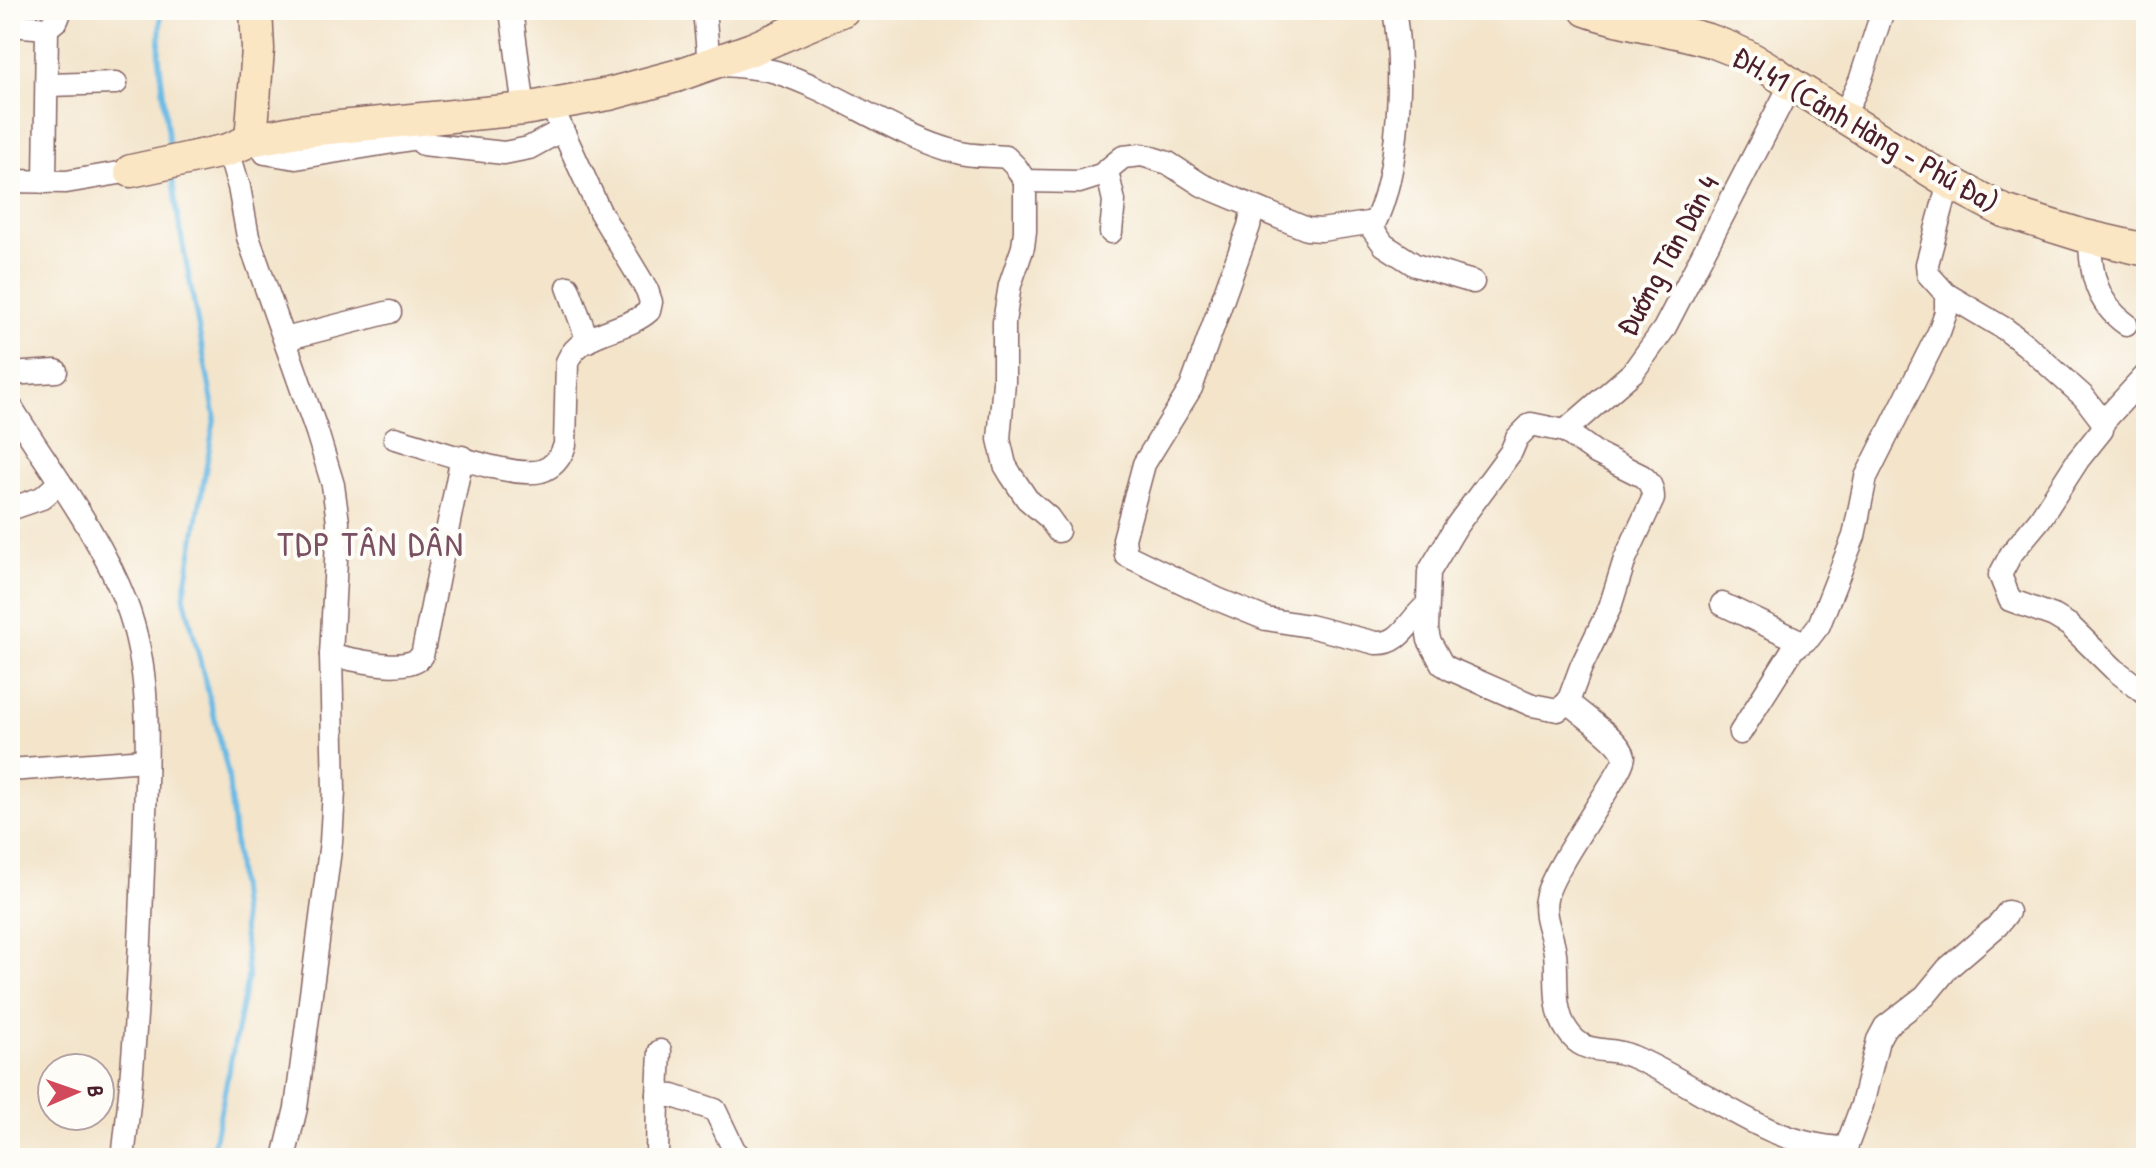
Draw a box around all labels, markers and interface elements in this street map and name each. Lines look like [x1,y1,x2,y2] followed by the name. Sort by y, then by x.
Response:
[1726,36,2006,222] street label: ĐH.41 (Cảnh Hàng - Phú Đa)
[1606,167,1728,343] street label: Đướng Tân Dân 4
[277,521,465,567] district label: TDP TÂN DÂN
[36,1052,116,1132] north arrow
[81,1085,111,1097] text: B

